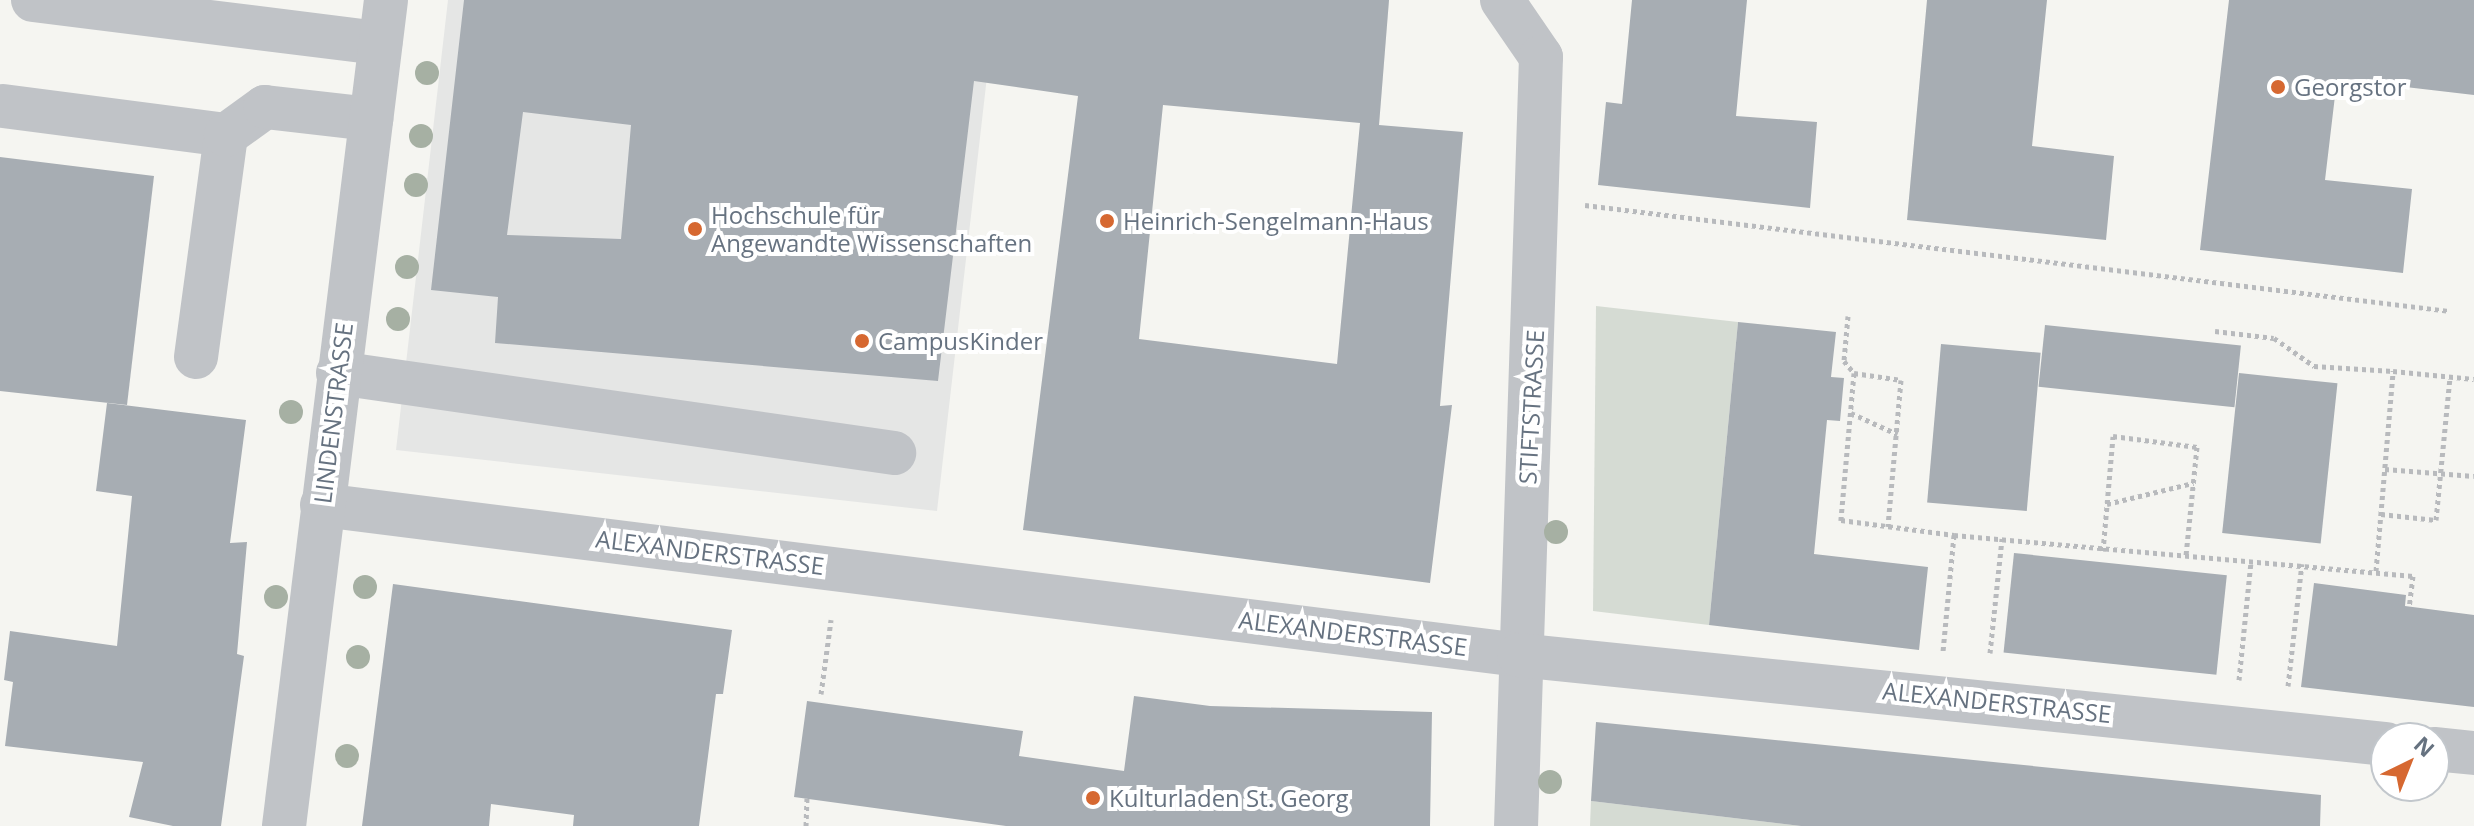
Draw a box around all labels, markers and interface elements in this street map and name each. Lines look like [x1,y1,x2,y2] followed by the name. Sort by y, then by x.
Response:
[2294,73,2406,101] place label: Georgstor
[2269,78,2287,96] marker: Georgstor
[711,201,1032,257] place label: Hochschule für Angewandte Wissenschaften
[1123,207,1429,235] place label: Heinrich-Sengelmann-Haus
[1098,212,1116,230] marker: Heinrich-Sengelmann-Haus
[686,220,704,238] marker: Hochschule für Angewandte Wissenschaften
[308,321,358,505] street label: LINDENSTRASSE
[878,327,1043,355] place label: CampusKinder
[1513,329,1549,485] street label: STIFTSTRASSE
[853,332,871,350] marker: CampusKinder
[594,524,826,580] street label: ALEXANDERSTRASSE
[1237,605,1469,661] street label: ALEXANDERSTRASSE
[1881,676,2113,728] street label: ALEXANDERSTRASSE
[2370,722,2450,802] north arrow
[2408,729,2442,763] text: N
[1109,784,1349,812] place label: Kulturladen St. Georg
[1084,789,1102,807] marker: Kulturladen St. Georg

